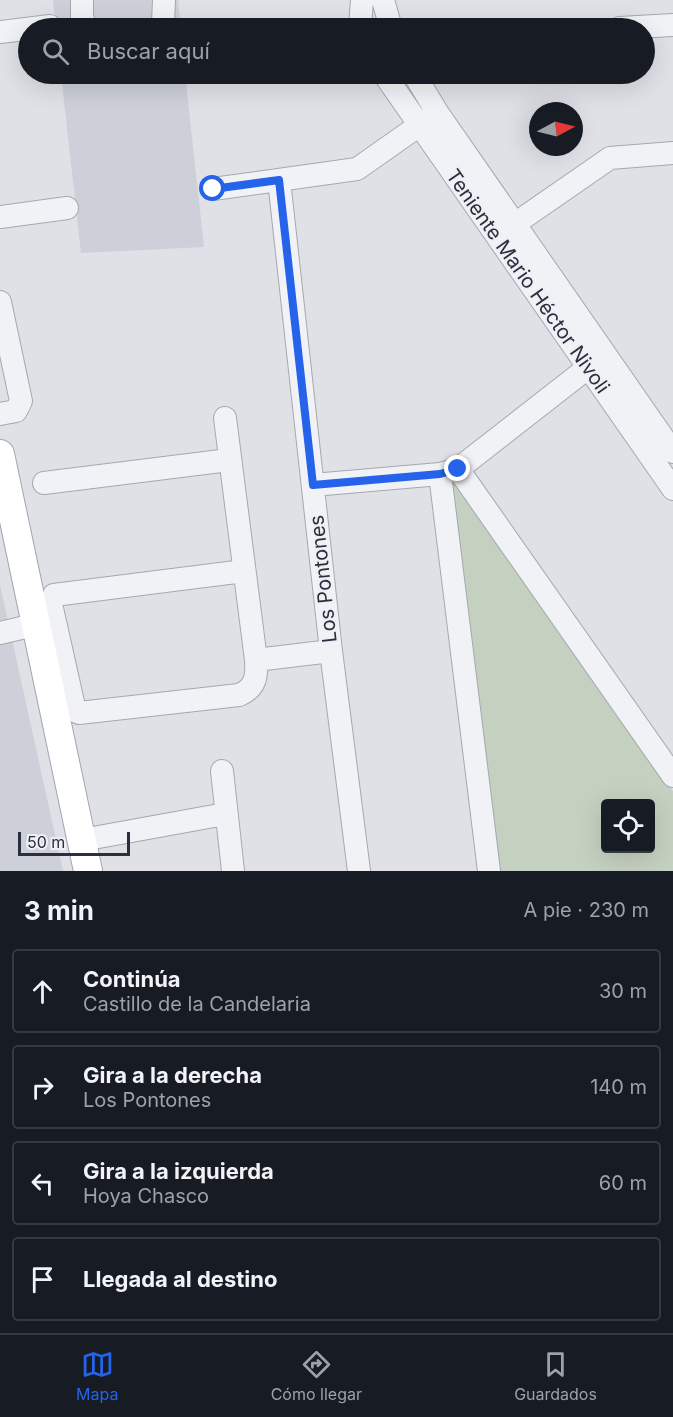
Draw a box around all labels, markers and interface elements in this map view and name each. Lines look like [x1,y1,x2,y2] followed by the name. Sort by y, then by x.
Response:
[18,18,655,84] search box
[39,35,72,68] icon: search
[87,38,210,64] text: Buscar aquí
[529,102,583,156] north arrow
[441,164,615,398] street label: Teniente Mario Héctor Nivoli
[199,175,225,201] route start
[444,455,470,481] route end
[304,514,342,644] street label: Los Pontones
[601,799,655,853] map controls
[601,799,655,853] button: locate
[18,829,130,856] scale bar
[27,832,65,852] text: 50 m
[24,895,94,926] text: 3 min
[524,898,649,922] text: A pie · 230 m
[83,966,181,992] text: Continúa
[26,975,59,1008] icon: ahead
[599,979,647,1003] text: 30 m
[83,992,311,1016] text: Castillo de la Candelaria
[83,1062,262,1088] text: Gira a la derecha
[26,1071,59,1104] icon: right
[590,1075,647,1099] text: 140 m
[83,1088,211,1112] text: Los Pontones
[83,1158,274,1184] text: Gira a la izquierda
[26,1167,59,1200] icon: left
[599,1171,647,1195] text: 60 m
[83,1184,209,1208] text: Hoya Chasco
[26,1263,59,1296] icon: arrive
[83,1266,277,1292] text: Llegada al destino
[76,1348,118,1404] tab: Mapa
[271,1348,362,1404] tab: Cómo llegar
[514,1348,597,1404] tab: Guardados

